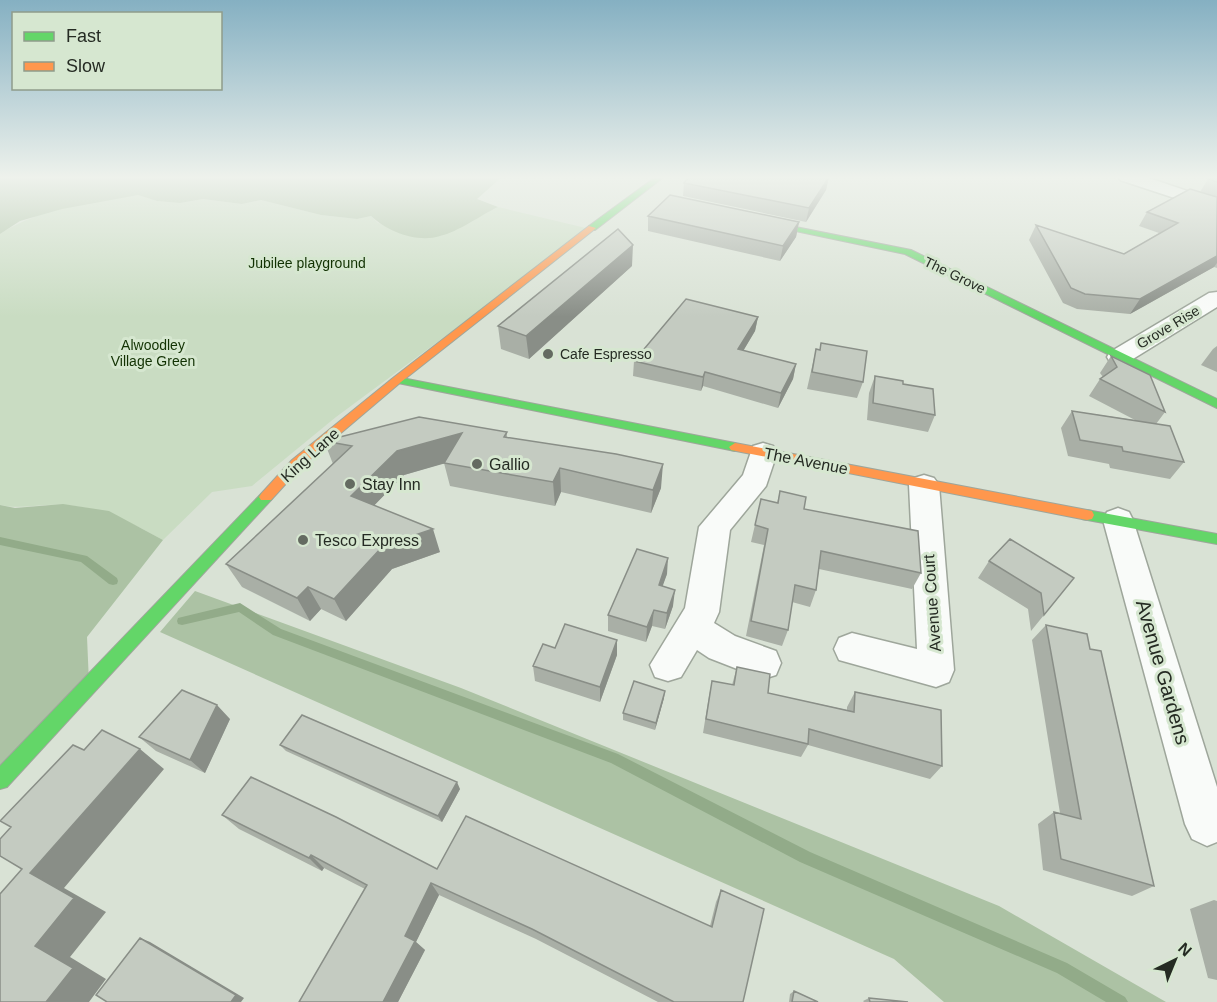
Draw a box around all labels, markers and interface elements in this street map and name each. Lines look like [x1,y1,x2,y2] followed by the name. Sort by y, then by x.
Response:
[12,12,222,90] legend
[66,26,101,46] text: Fast
[66,56,106,76] text: Slow
[922,253,988,297] street label: The Grove
[248,255,366,271] park label: Jubilee playground
[1134,302,1202,352] street label: Grove Rise
[111,337,195,369] park label: Alwoodley Village Green
[560,346,652,362] place label: Cafe Espresso
[541,347,555,361] marker: Cafe Espresso
[278,425,343,485] street label: King Lane
[763,445,849,477] street label: The Avenue
[489,456,530,473] place label: Gallio
[470,457,484,471] marker: Gallio
[362,476,421,493] place label: Stay Inn
[343,477,357,491] marker: Stay Inn
[315,532,419,549] place label: Tesco Express
[296,533,310,547] marker: Tesco Express
[920,553,944,652] street label: Avenue Court
[1132,597,1194,747] street label: Avenue Gardens
[1145,930,1205,990] north arrow
[1175,939,1195,960] text: N

